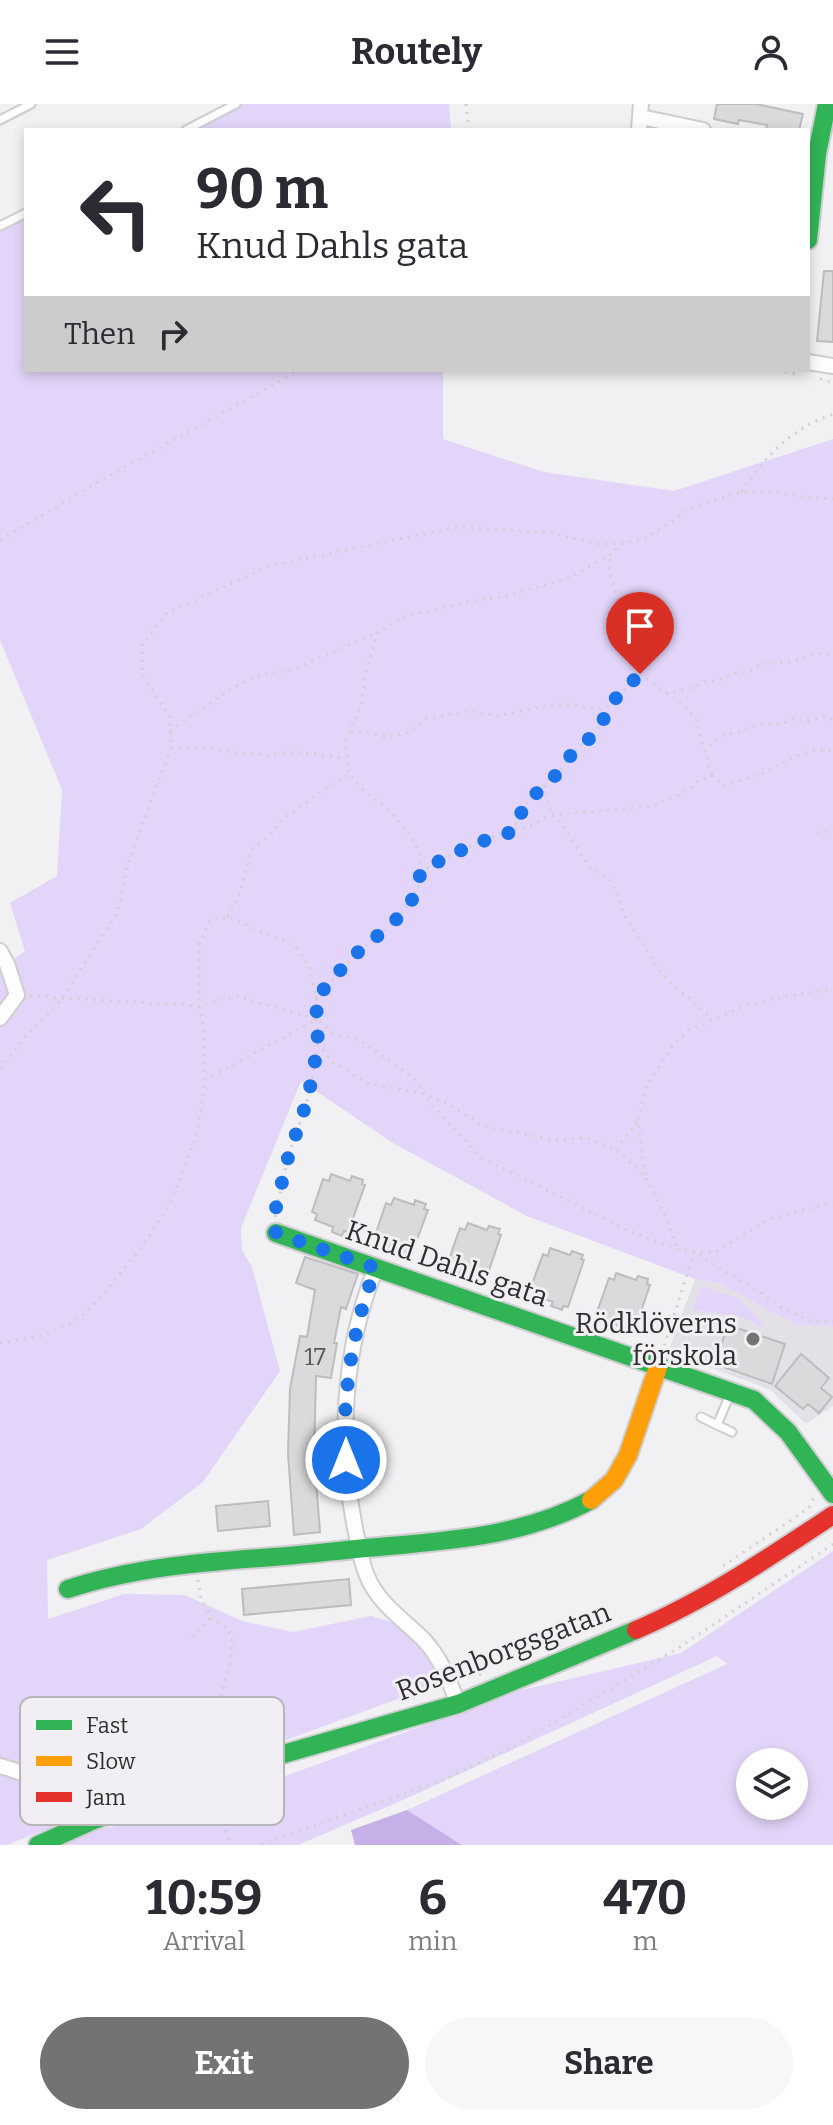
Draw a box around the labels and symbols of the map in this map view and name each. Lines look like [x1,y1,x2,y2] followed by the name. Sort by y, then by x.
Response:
[606,592,674,674] pin
[341,1213,552,1314] street label: Knud Dahls gata
[575,1307,737,1372] place label: Rödklöverns förskola
[744,1330,762,1348] marker: Rödklöverns förskola
[304,1343,326,1371] house number: 17
[304,1418,388,1502] position arrow
[391,1595,615,1708] street label: Rosenborgsgatan
[20,1697,284,1825] legend
[86,1712,128,1739] text: Fast
[86,1748,136,1775] text: Slow
[85,1784,126,1811] text: Jam

